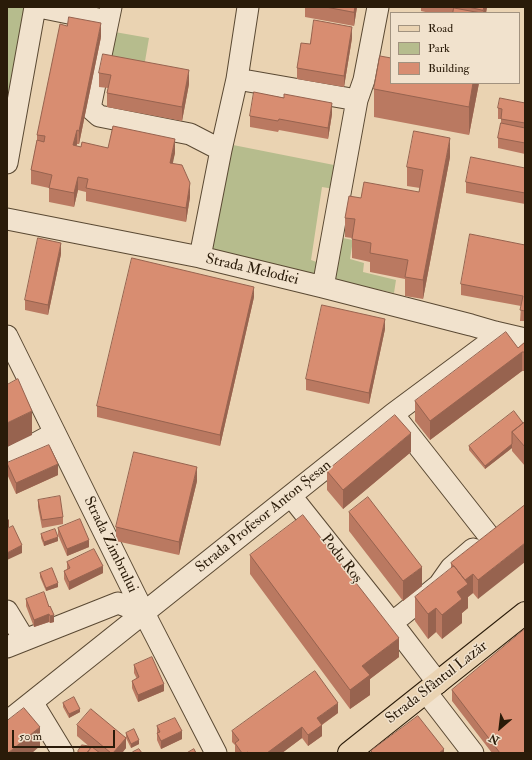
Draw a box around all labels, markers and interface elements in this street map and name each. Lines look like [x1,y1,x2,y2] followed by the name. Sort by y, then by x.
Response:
[390,12,520,84] legend
[428,21,453,36] text: Road
[428,41,450,56] text: Park
[428,61,469,76] text: Building
[204,251,300,289] street label: Strada Melodiei
[193,457,335,577] street label: Strada Profesor Anton Șesan
[79,494,141,596] street label: Strada Zimbrului
[316,531,366,587] street label: Podu Roș
[382,638,492,728] street label: Strada Sfântul Lazăr
[480,708,520,748] north arrow
[14,722,117,748] scale bar
[19,729,42,744] text: 50 m
[487,731,502,747] text: N

